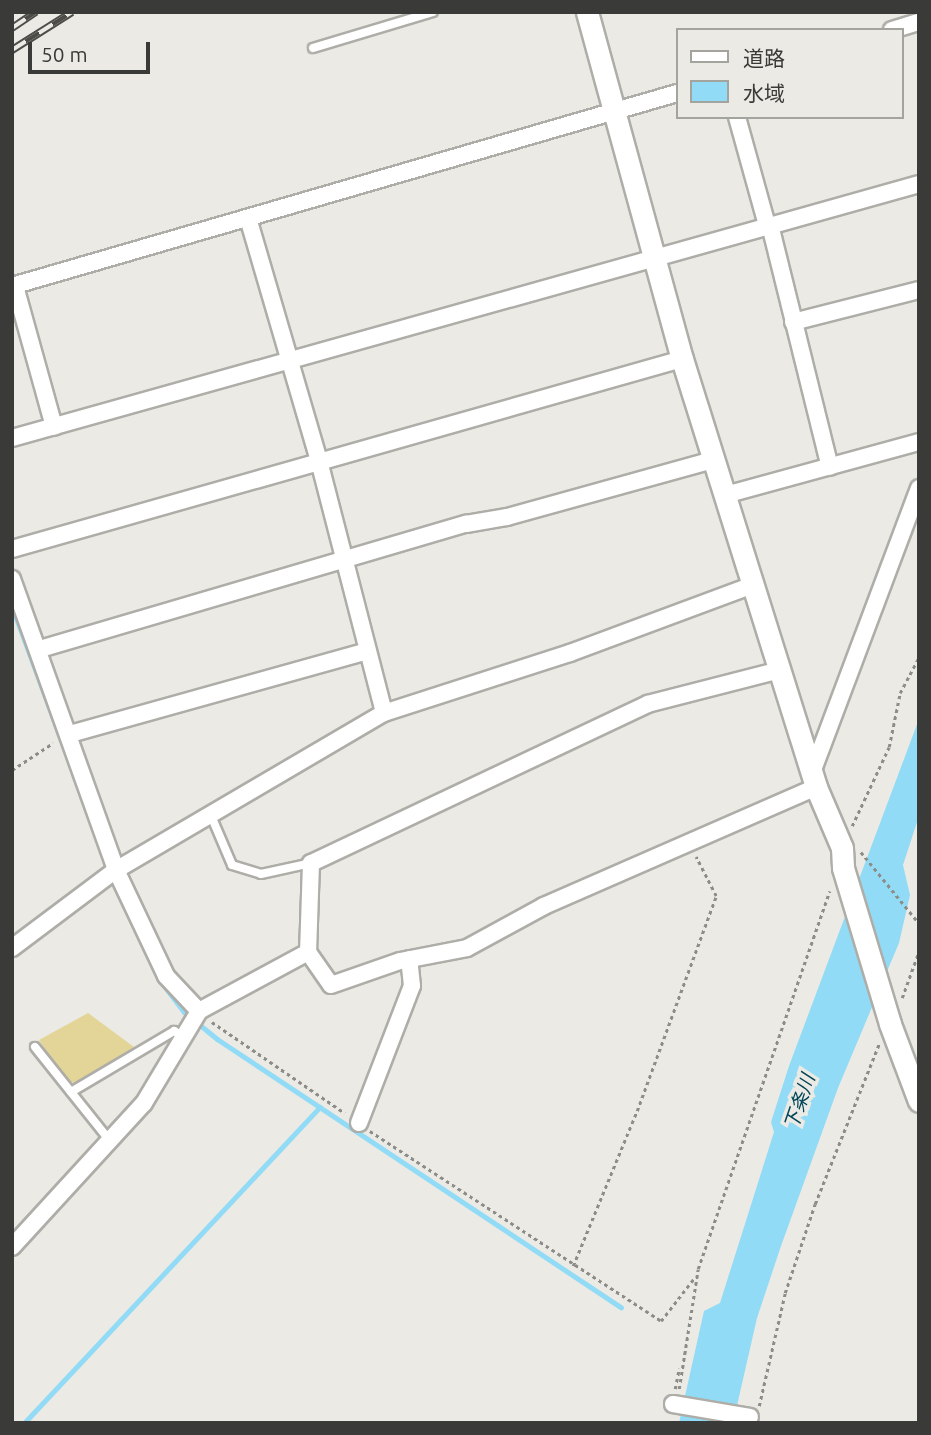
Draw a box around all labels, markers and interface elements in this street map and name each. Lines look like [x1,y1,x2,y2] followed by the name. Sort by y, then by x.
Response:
[32,28,154,72] scale bar
[676,28,903,119] legend
[41,42,88,66] text: 50 m
[743,46,785,70] text: 道路
[743,81,785,105] text: 水域
[780,1071,820,1133] water label: 下条川

